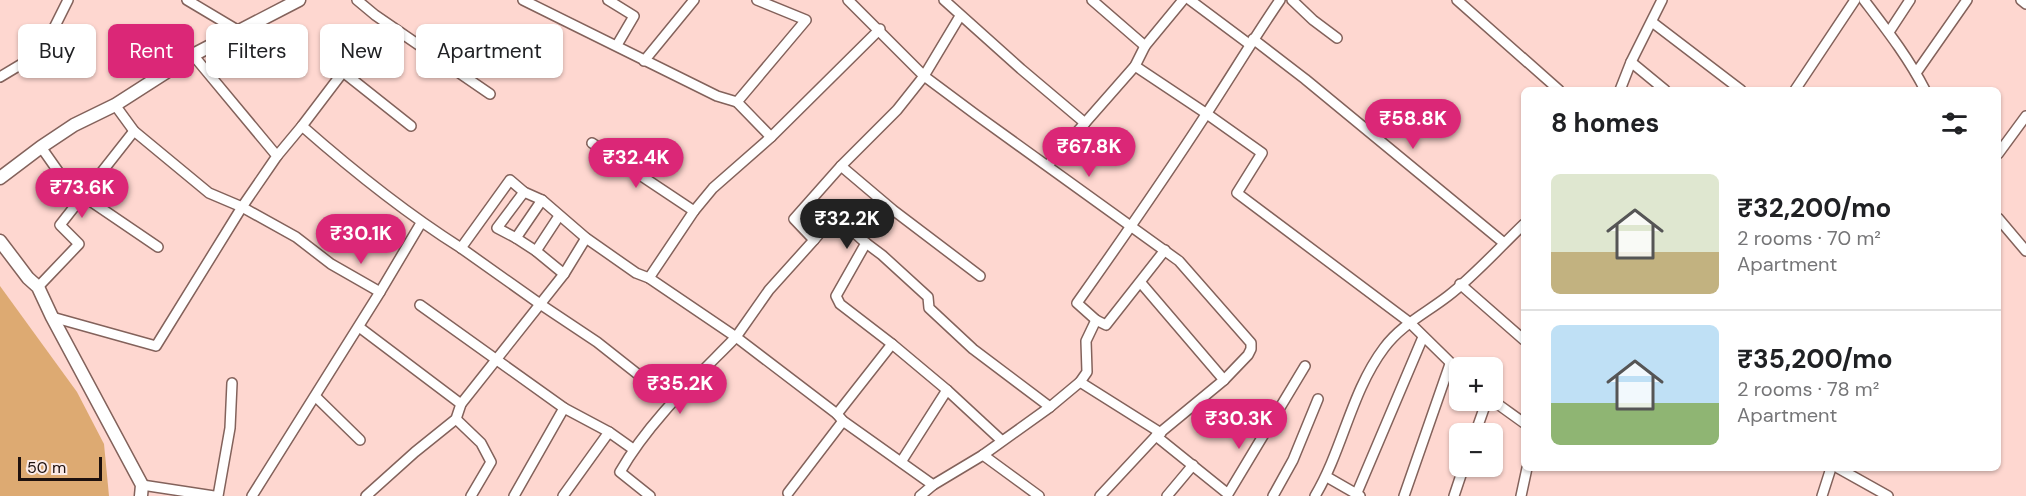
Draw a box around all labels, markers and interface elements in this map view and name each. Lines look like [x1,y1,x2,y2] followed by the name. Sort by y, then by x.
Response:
[18,24,96,78] chip: Buy
[108,24,194,78] chip: Rent
[206,24,308,78] chip: Filters
[320,24,404,78] chip: New
[416,24,563,78] chip: Apartment
[1364,99,1462,150] pin: ₹58.8K
[1379,105,1447,131] text: ₹58.8K
[1551,106,1659,140] text: 8 homes
[1938,107,1971,140] icon: filters
[1040,127,1138,178] pin: ₹67.8K
[1056,133,1122,159] text: ₹67.8K
[587,138,685,189] pin: ₹32.4K
[603,144,670,170] text: ₹32.4K
[33,168,131,219] pin: ₹73.6K
[49,174,115,200] text: ₹73.6K
[1737,191,1891,225] text: ₹32,200/mo
[1599,198,1671,270] icon: home
[798,199,896,250] pin: ₹32.2K
[814,205,880,231] text: ₹32.2K
[312,214,410,265] pin: ₹30.1K
[330,220,392,246] text: ₹30.1K
[1737,225,1881,251] text: 2 rooms · 70 m²
[1737,251,1837,277] text: Apartment
[1737,342,1893,376] text: ₹35,200/mo
[1599,349,1671,421] icon: home
[1449,357,1503,477] map controls
[1449,357,1503,411] button: +
[631,364,729,415] pin: ₹35.2K
[647,370,713,396] text: ₹35.2K
[1737,376,1879,402] text: 2 rooms · 78 m²
[1190,399,1288,450] pin: ₹30.3K
[1737,402,1837,428] text: Apartment
[1205,405,1273,431] text: ₹30.3K
[1449,423,1503,477] button: −
[18,454,102,482] scale bar
[27,457,66,478] text: 50 m

